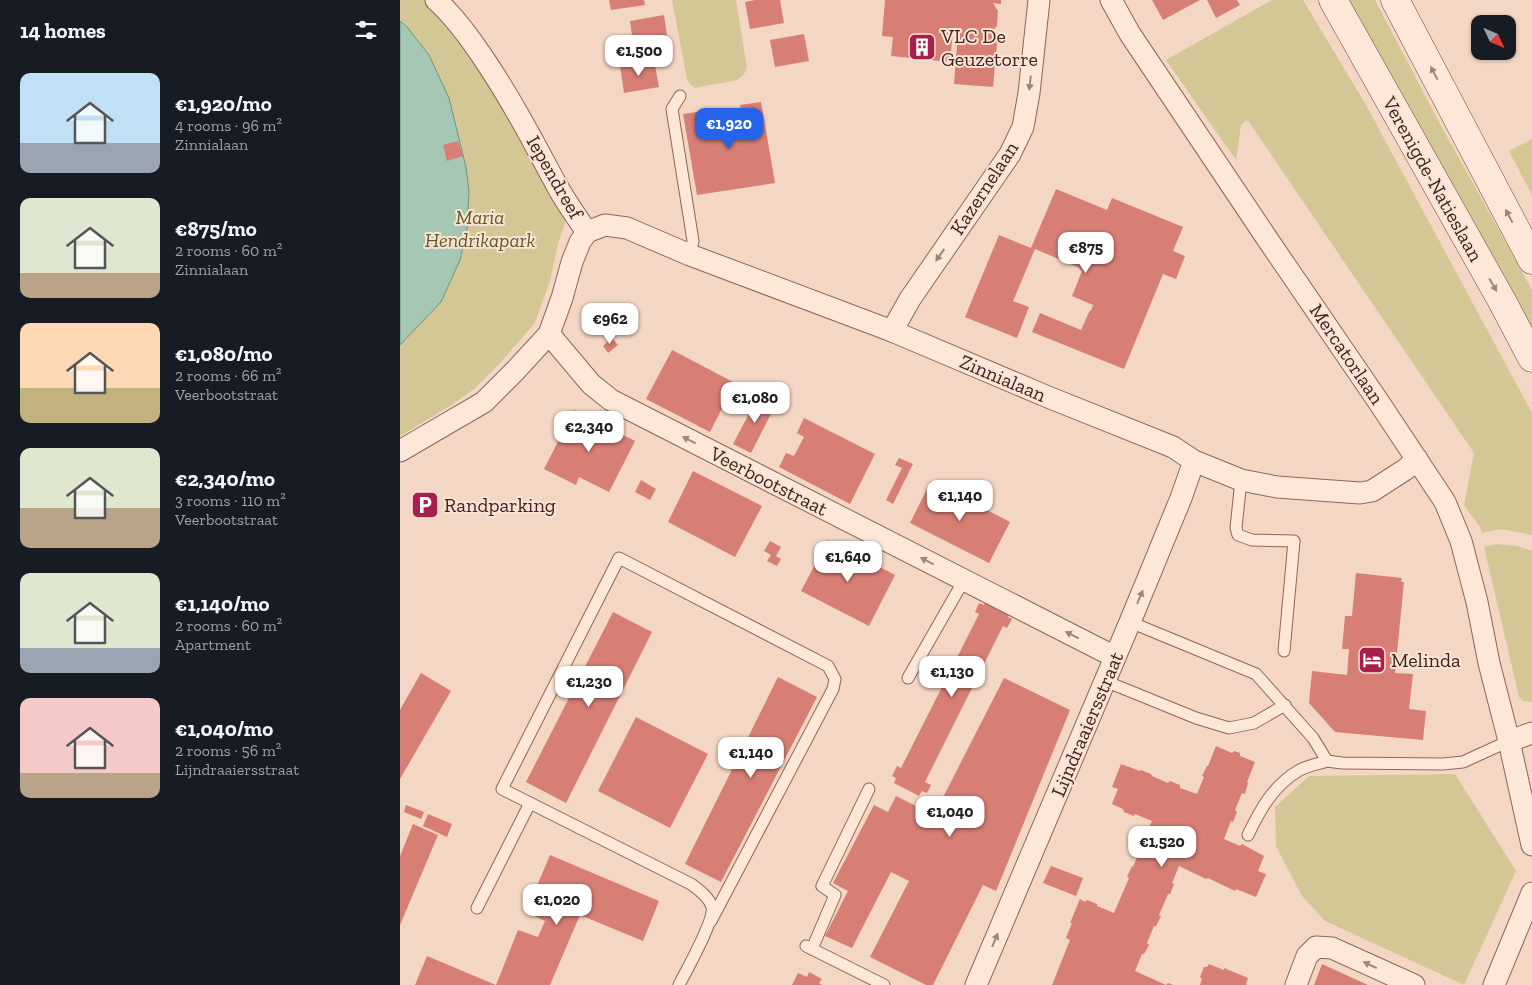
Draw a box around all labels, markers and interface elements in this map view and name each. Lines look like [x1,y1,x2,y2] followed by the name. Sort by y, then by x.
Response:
[1471,15,1516,60] north arrow
[1471,15,1516,60] map controls
[352,16,380,44] icon: filters
[20,18,106,43] text: 14 homes
[940,24,1038,71] place label: VLC De Geuzetorre
[907,32,937,62] building icon: VLC De Geuzetorre
[598,34,680,77] pin: €1,500
[616,41,662,60] text: €1,500
[1429,66,1438,79] one-way arrow
[1026,76,1034,92] one-way arrow
[175,91,272,116] text: €1,920/mo
[1377,91,1489,266] street label: Verenigde-Natieslaan
[60,93,120,153] icon: home
[688,108,770,150] pin: €1,920
[706,114,752,133] text: €1,920
[175,116,282,135] text: 4 rooms · 96 m²
[522,131,589,224] street label: Iependreef
[175,135,248,154] text: Zinnialaan
[945,136,1023,239] street label: Kazernelaan
[425,205,535,252] park label: Maria Hendrikapark
[1505,209,1513,224] one-way arrow
[175,216,257,241] text: €875/mo
[60,218,120,278] icon: home
[1056,232,1116,274] pin: €875
[1069,238,1103,257] text: €875
[175,241,282,260] text: 2 rooms · 60 m²
[935,249,945,262] one-way arrow
[175,260,248,279] text: Zinnialaan
[1488,278,1497,291] one-way arrow
[1305,299,1390,409] street label: Mercatorlaan
[580,302,640,345] pin: €962
[592,309,628,328] text: €962
[175,341,273,366] text: €1,080/mo
[60,343,120,403] icon: home
[956,349,1050,407] street label: Zinnialaan
[175,366,282,385] text: 2 rooms · 66 m²
[714,382,796,424] pin: €1,080
[175,385,278,404] text: Veerbootstraat
[732,388,778,407] text: €1,080
[548,410,630,453] pin: €2,340
[565,417,613,436] text: €2,340
[681,436,696,444] one-way arrow
[705,441,832,521] street label: Veerbootstraat
[175,466,275,491] text: €2,340/mo
[60,468,120,528] icon: home
[919,480,1001,522] pin: €1,140
[938,486,982,505] text: €1,140
[410,490,440,520] parking icon: Randparking
[175,491,286,510] text: 3 rooms · 110 m²
[444,493,556,517] place label: Randparking
[175,510,278,529] text: Veerbootstraat
[807,540,889,583] pin: €1,640
[825,547,871,566] text: €1,640
[920,557,934,565] one-way arrow
[1137,590,1145,604] one-way arrow
[175,591,270,616] text: €1,140/mo
[60,593,120,653] icon: home
[175,616,282,635] text: 2 rooms · 60 m²
[1064,631,1079,639] one-way arrow
[175,635,251,654] text: Apartment
[1357,645,1387,675] hotel icon: Melinda
[1046,647,1129,800] street label: Lijndraaiersstraat
[1391,648,1461,672] place label: Melinda
[911,656,993,698] pin: €1,130
[930,662,974,681] text: €1,130
[548,666,630,708] pin: €1,230
[566,672,612,691] text: €1,230
[175,716,273,741] text: €1,040/mo
[60,718,120,778] icon: home
[710,736,792,779] pin: €1,140
[175,741,281,760] text: 2 rooms · 56 m²
[729,743,773,762] text: €1,140
[175,760,299,779] text: Lijndraaiersstraat
[909,796,991,838] pin: €1,040
[926,802,974,821] text: €1,040
[1121,826,1203,868] pin: €1,520
[1139,832,1185,851] text: €1,520
[516,884,598,926] pin: €1,020
[534,890,580,909] text: €1,020
[991,933,999,947] one-way arrow
[1363,960,1377,968] one-way arrow

